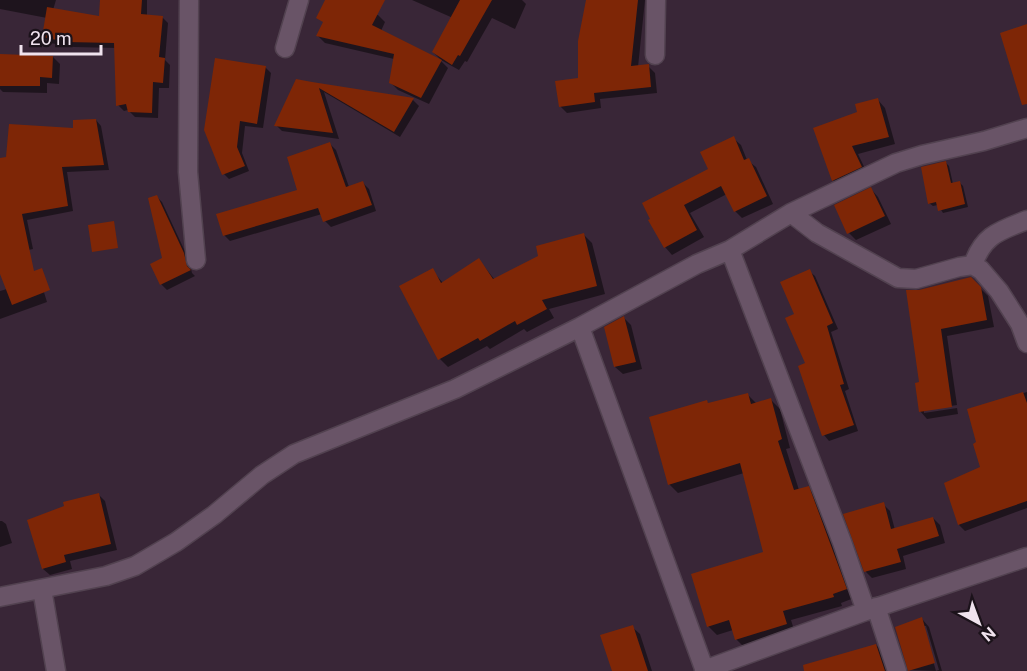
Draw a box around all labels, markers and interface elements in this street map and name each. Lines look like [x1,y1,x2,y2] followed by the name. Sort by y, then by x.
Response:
[21,18,100,56] scale bar
[30,28,72,49] text: 20 m
[949,593,1009,653] north arrow
[978,623,999,645] text: N

